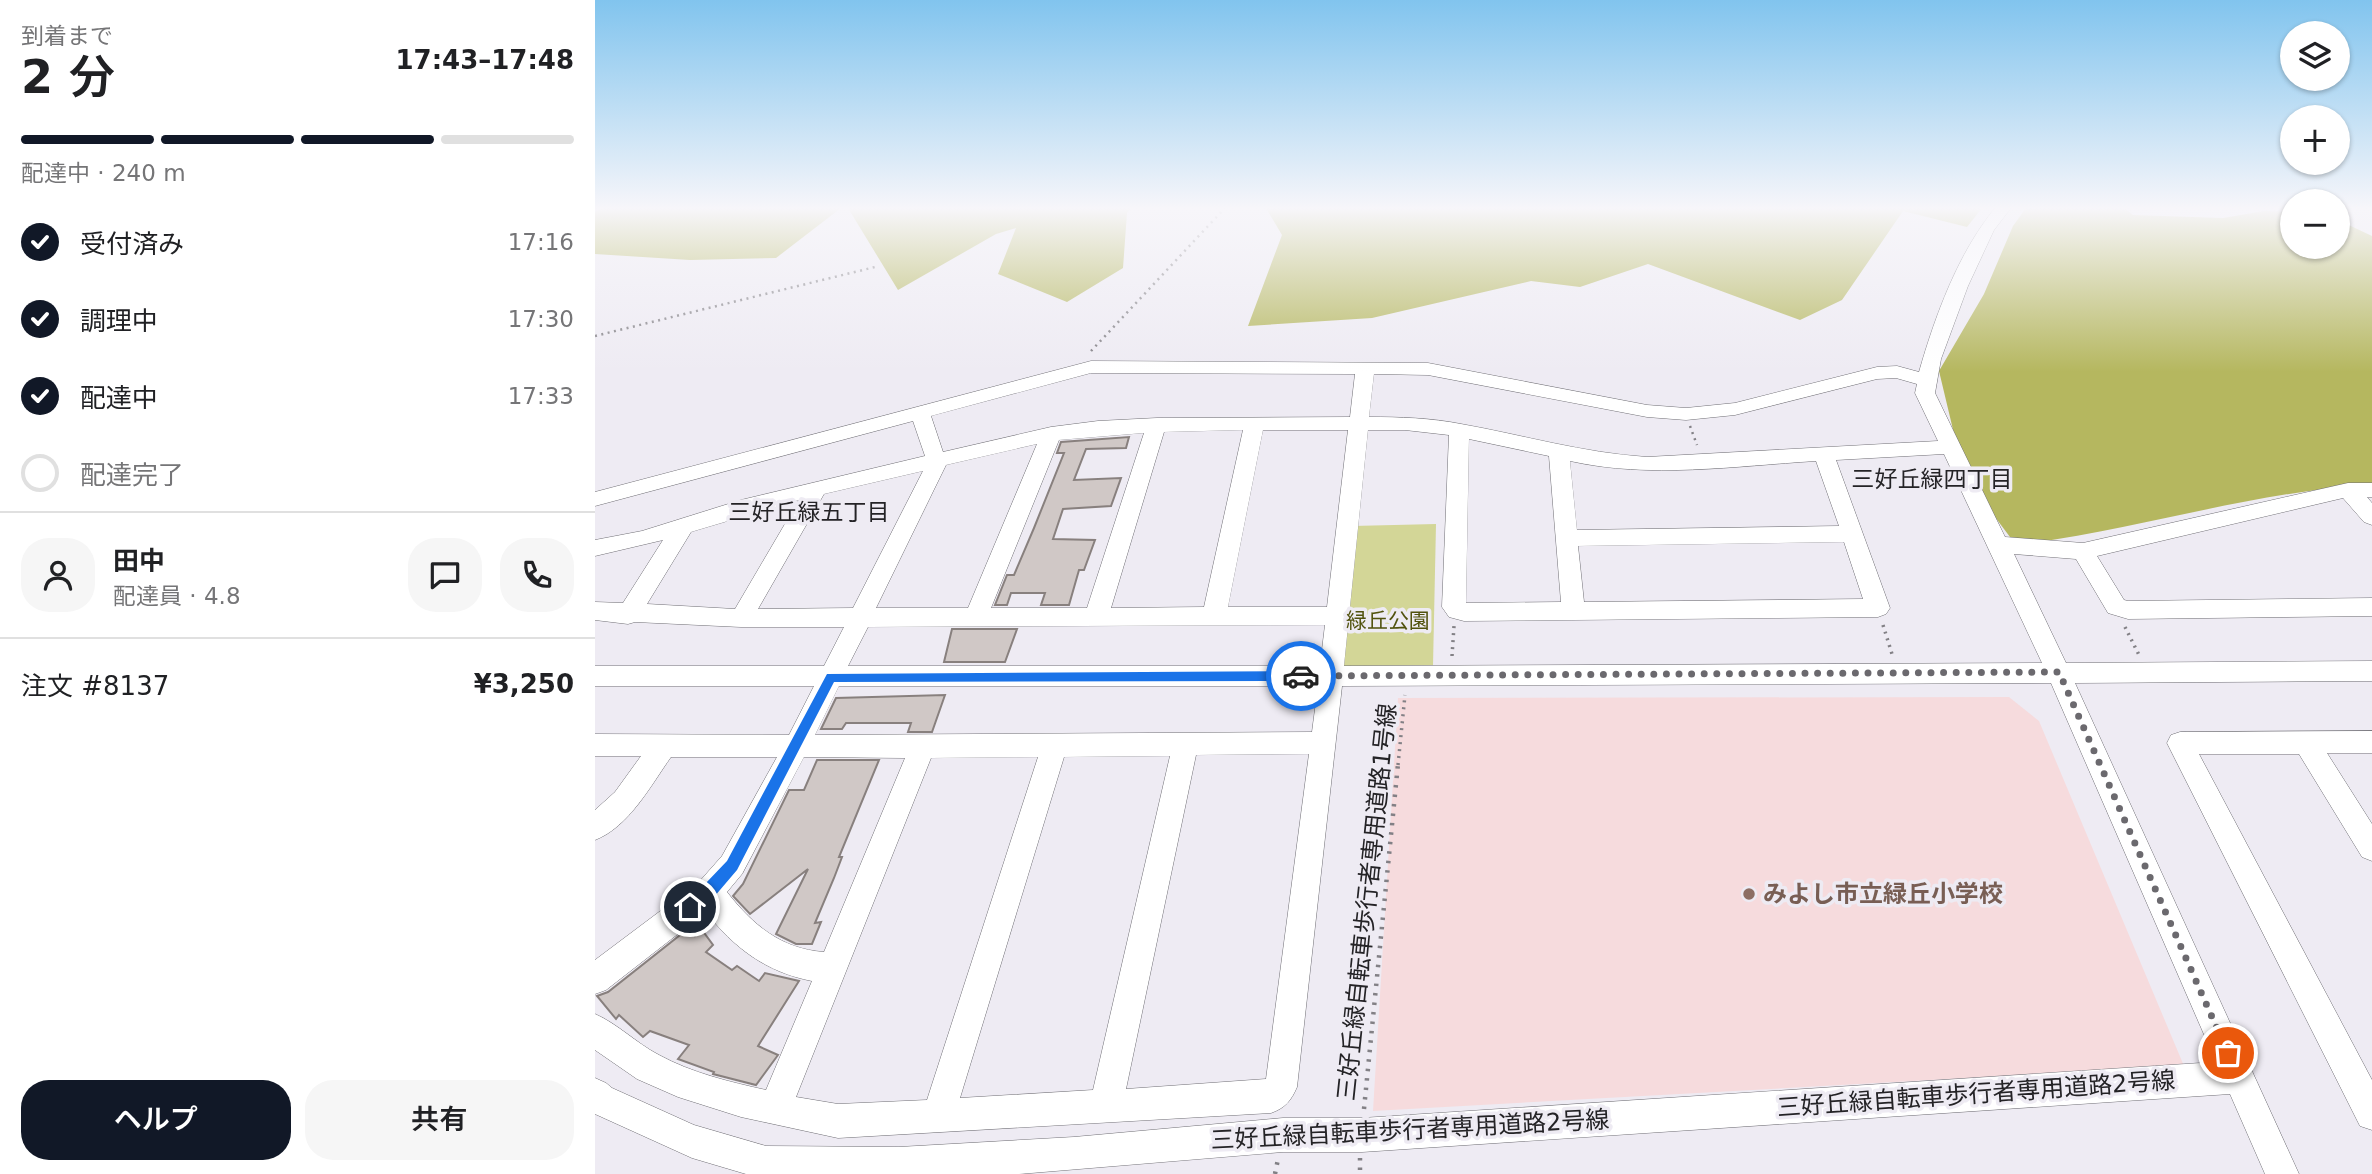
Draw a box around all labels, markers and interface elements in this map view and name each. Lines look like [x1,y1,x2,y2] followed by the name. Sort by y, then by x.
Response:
[2280,21,2350,259] map controls
[2280,21,2350,91] button: layers
[21,23,113,49] text: 到着まで
[395,45,574,75] text: 17:43–17:48
[21,50,115,104] text: 2 分
[2280,105,2350,175] button: +
[21,160,186,186] text: 配達中 · 240 m
[2280,189,2350,259] button: −
[21,223,59,261] icon: check
[80,229,184,259] text: 受付済み
[508,229,574,255] text: 17:16
[21,300,59,338] icon: check
[80,306,158,336] text: 調理中
[508,306,574,332] text: 17:30
[21,377,59,415] icon: check
[80,383,158,413] text: 配達中
[508,383,574,409] text: 17:33
[80,460,184,490] text: 配達完了
[1852,466,2013,492] district label: 三好丘緑四丁目
[729,499,890,525] district label: 三好丘緑五丁目
[21,538,95,612] button: person
[408,538,482,612] button: chat
[500,538,574,612] button: phone
[113,546,165,576] text: 田中
[113,583,241,609] text: 配達員 · 4.8
[1346,609,1430,633] park label: 緑丘公園
[1266,641,1336,711] courier
[1282,657,1320,695] icon: car
[474,669,574,699] text: ¥3,250
[21,671,169,701] text: 注文 #8137
[1332,702,1402,1102] street label: 三好丘緑自転車歩行者専用道路1号線
[660,877,720,937] pin
[1763,880,2003,908] place label: みよし市立緑丘小学校
[1741,886,1757,902] marker: みよし市立緑丘小学校
[671,888,709,926] icon: home
[2198,1023,2258,1083] pin
[2209,1034,2247,1072] icon: bag
[1776,1066,2176,1122] street label: 三好丘緑自転車歩行者専用道路2号線
[21,1080,291,1160] button: ヘルプ
[305,1080,574,1160] button: 共有
[1210,1106,1610,1154] street label: 三好丘緑自転車歩行者専用道路2号線

